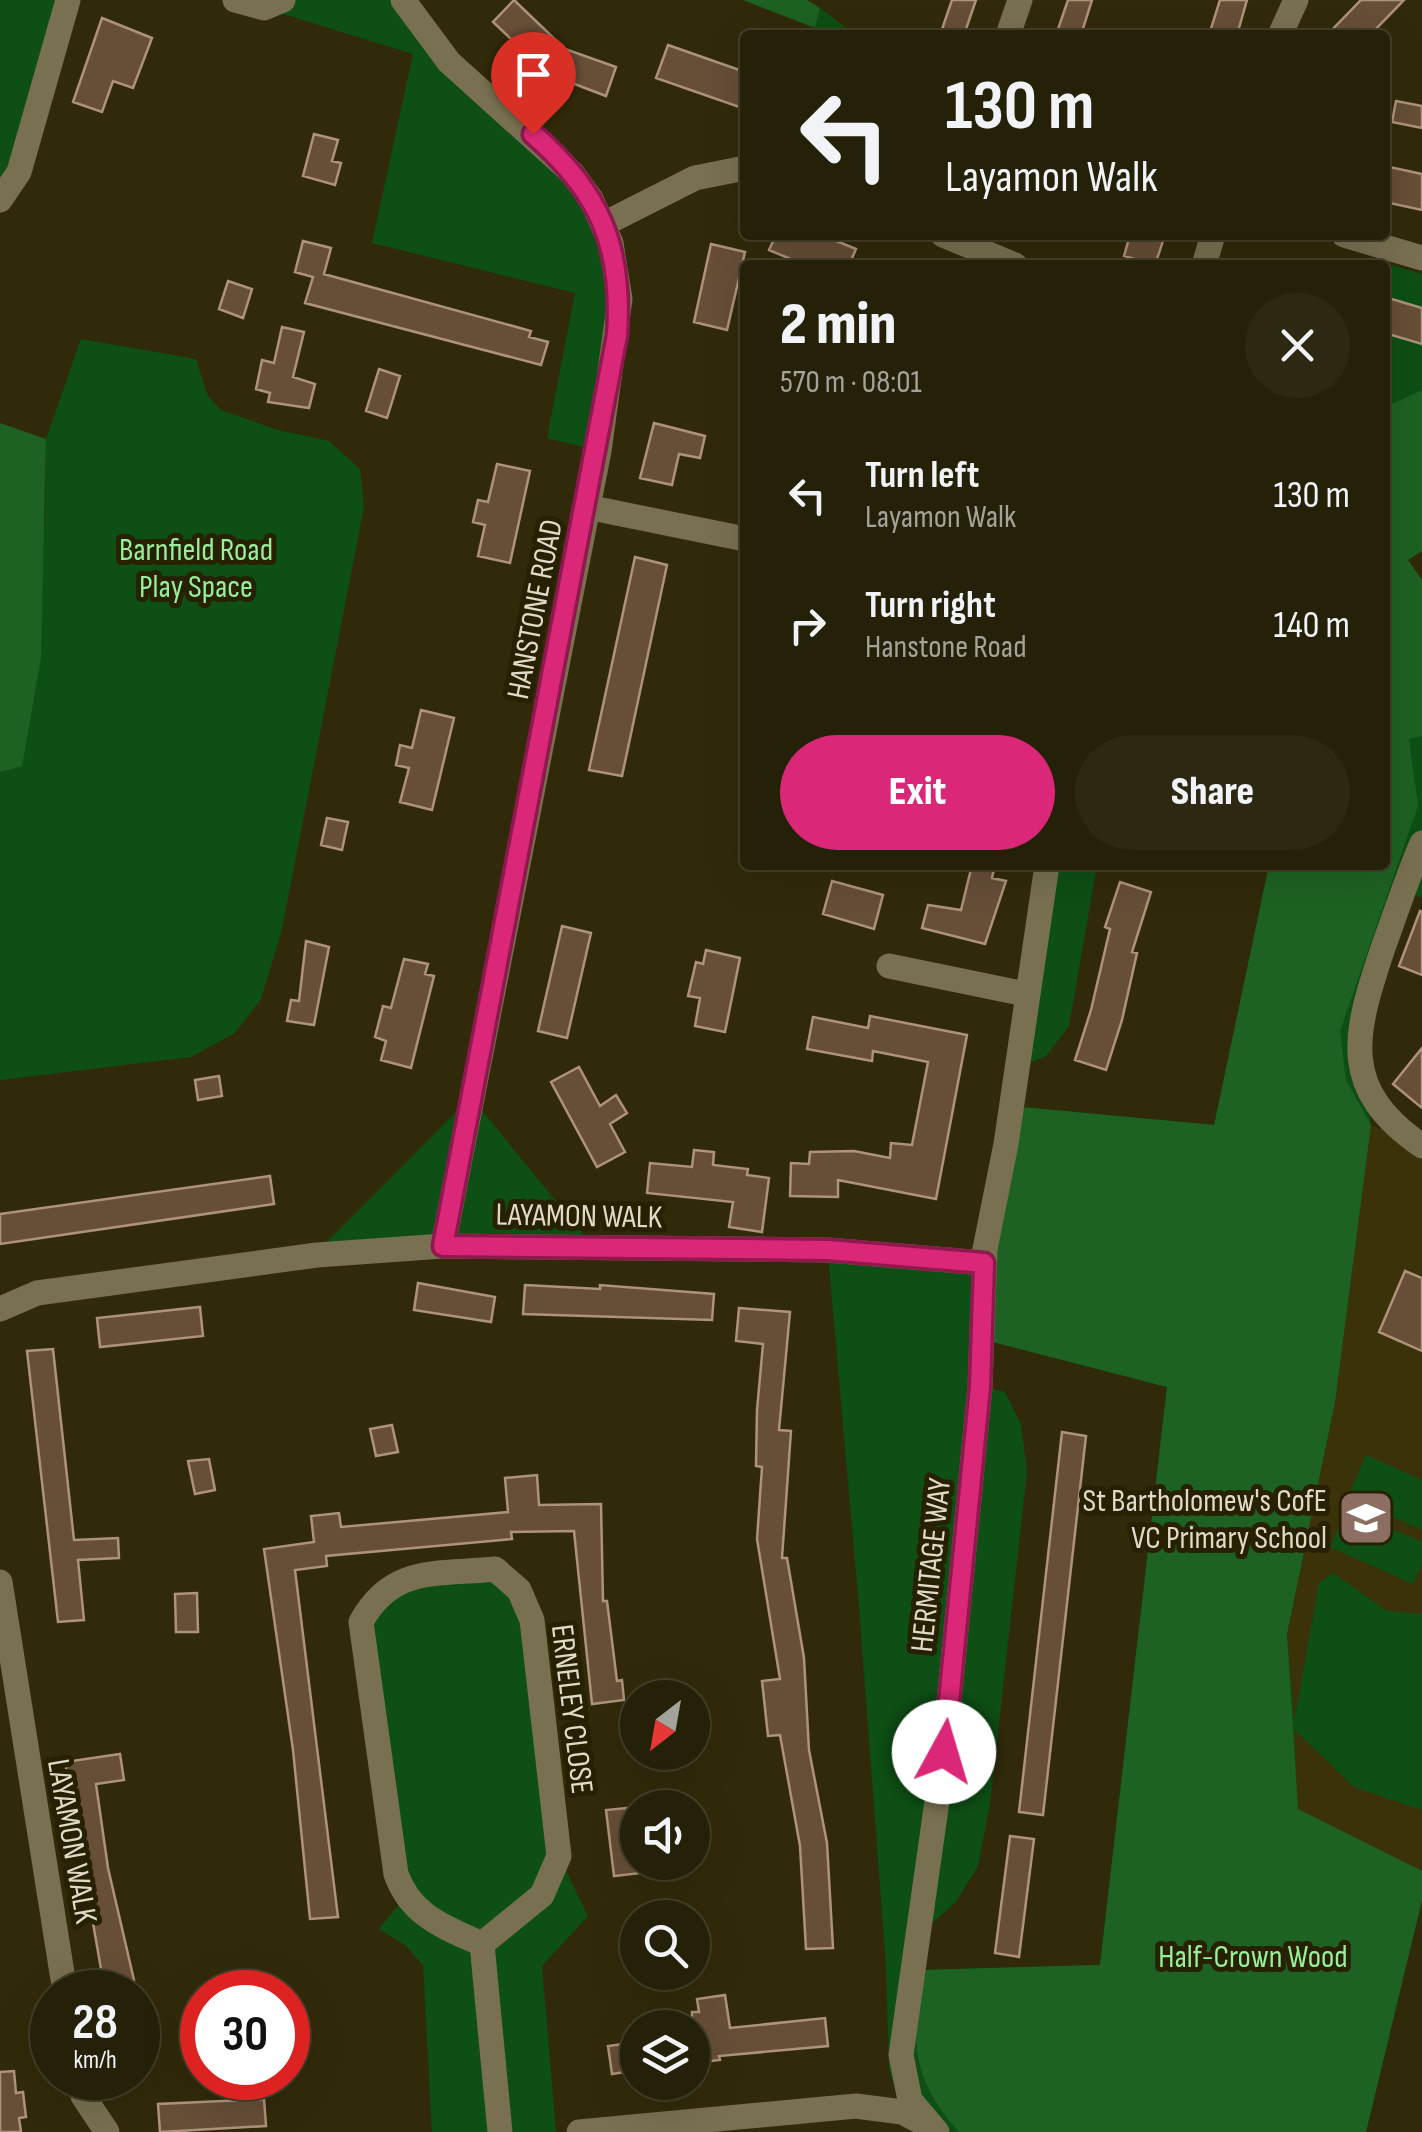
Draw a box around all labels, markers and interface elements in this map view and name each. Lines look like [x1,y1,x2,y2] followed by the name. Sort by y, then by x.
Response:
[491,32,576,135] pin
[506,47,561,102] icon: arrive
[945,65,1094,149] text: 130 m
[780,70,910,200] icon: left
[945,150,1158,205] text: Layamon Walk
[780,289,896,361] text: 2 min
[1245,293,1350,398] button: close
[780,363,922,402] text: 570 m · 08:01
[865,453,979,498] text: Turn left
[780,468,835,523] icon: left
[1273,473,1350,518] text: 130 m
[865,498,1016,537] text: Layamon Walk
[499,516,572,702] street label: HANSTONE ROAD
[119,531,273,607] park label: Barnfield Road Play Space
[865,583,996,628] text: Turn right
[780,598,835,653] icon: right
[1273,603,1350,648] text: 140 m
[865,628,1027,667] text: Hanstone Road
[780,735,1055,850] button: Exit
[1075,735,1350,850] button: Share
[495,1196,663,1237] street label: LAYAMON WALK
[903,1476,960,1654] street label: HERMITAGE WAY
[1083,1482,1327,1558] place label: St Bartholomew's CofE VC Primary School
[1336,1488,1396,1548] school or university icon: St Bartholomew's CofE VC Primary School
[542,1622,601,1796] street label: ERNELEY CLOSE
[620,1680,710,1770] north arrow
[620,1680,710,2100] map controls
[892,1700,996,1804] position arrow
[38,1756,105,1927] street label: LAYAMON WALK
[620,1790,710,1880] button: sound
[620,1900,710,1990] button: search
[1158,1938,1348,1977] park label: Half-Crown Wood
[180,1970,310,2100] speed limit sign: 30
[72,1993,118,2053] text: 28
[620,2010,710,2100] button: layers
[73,2045,117,2076] text: km/h

